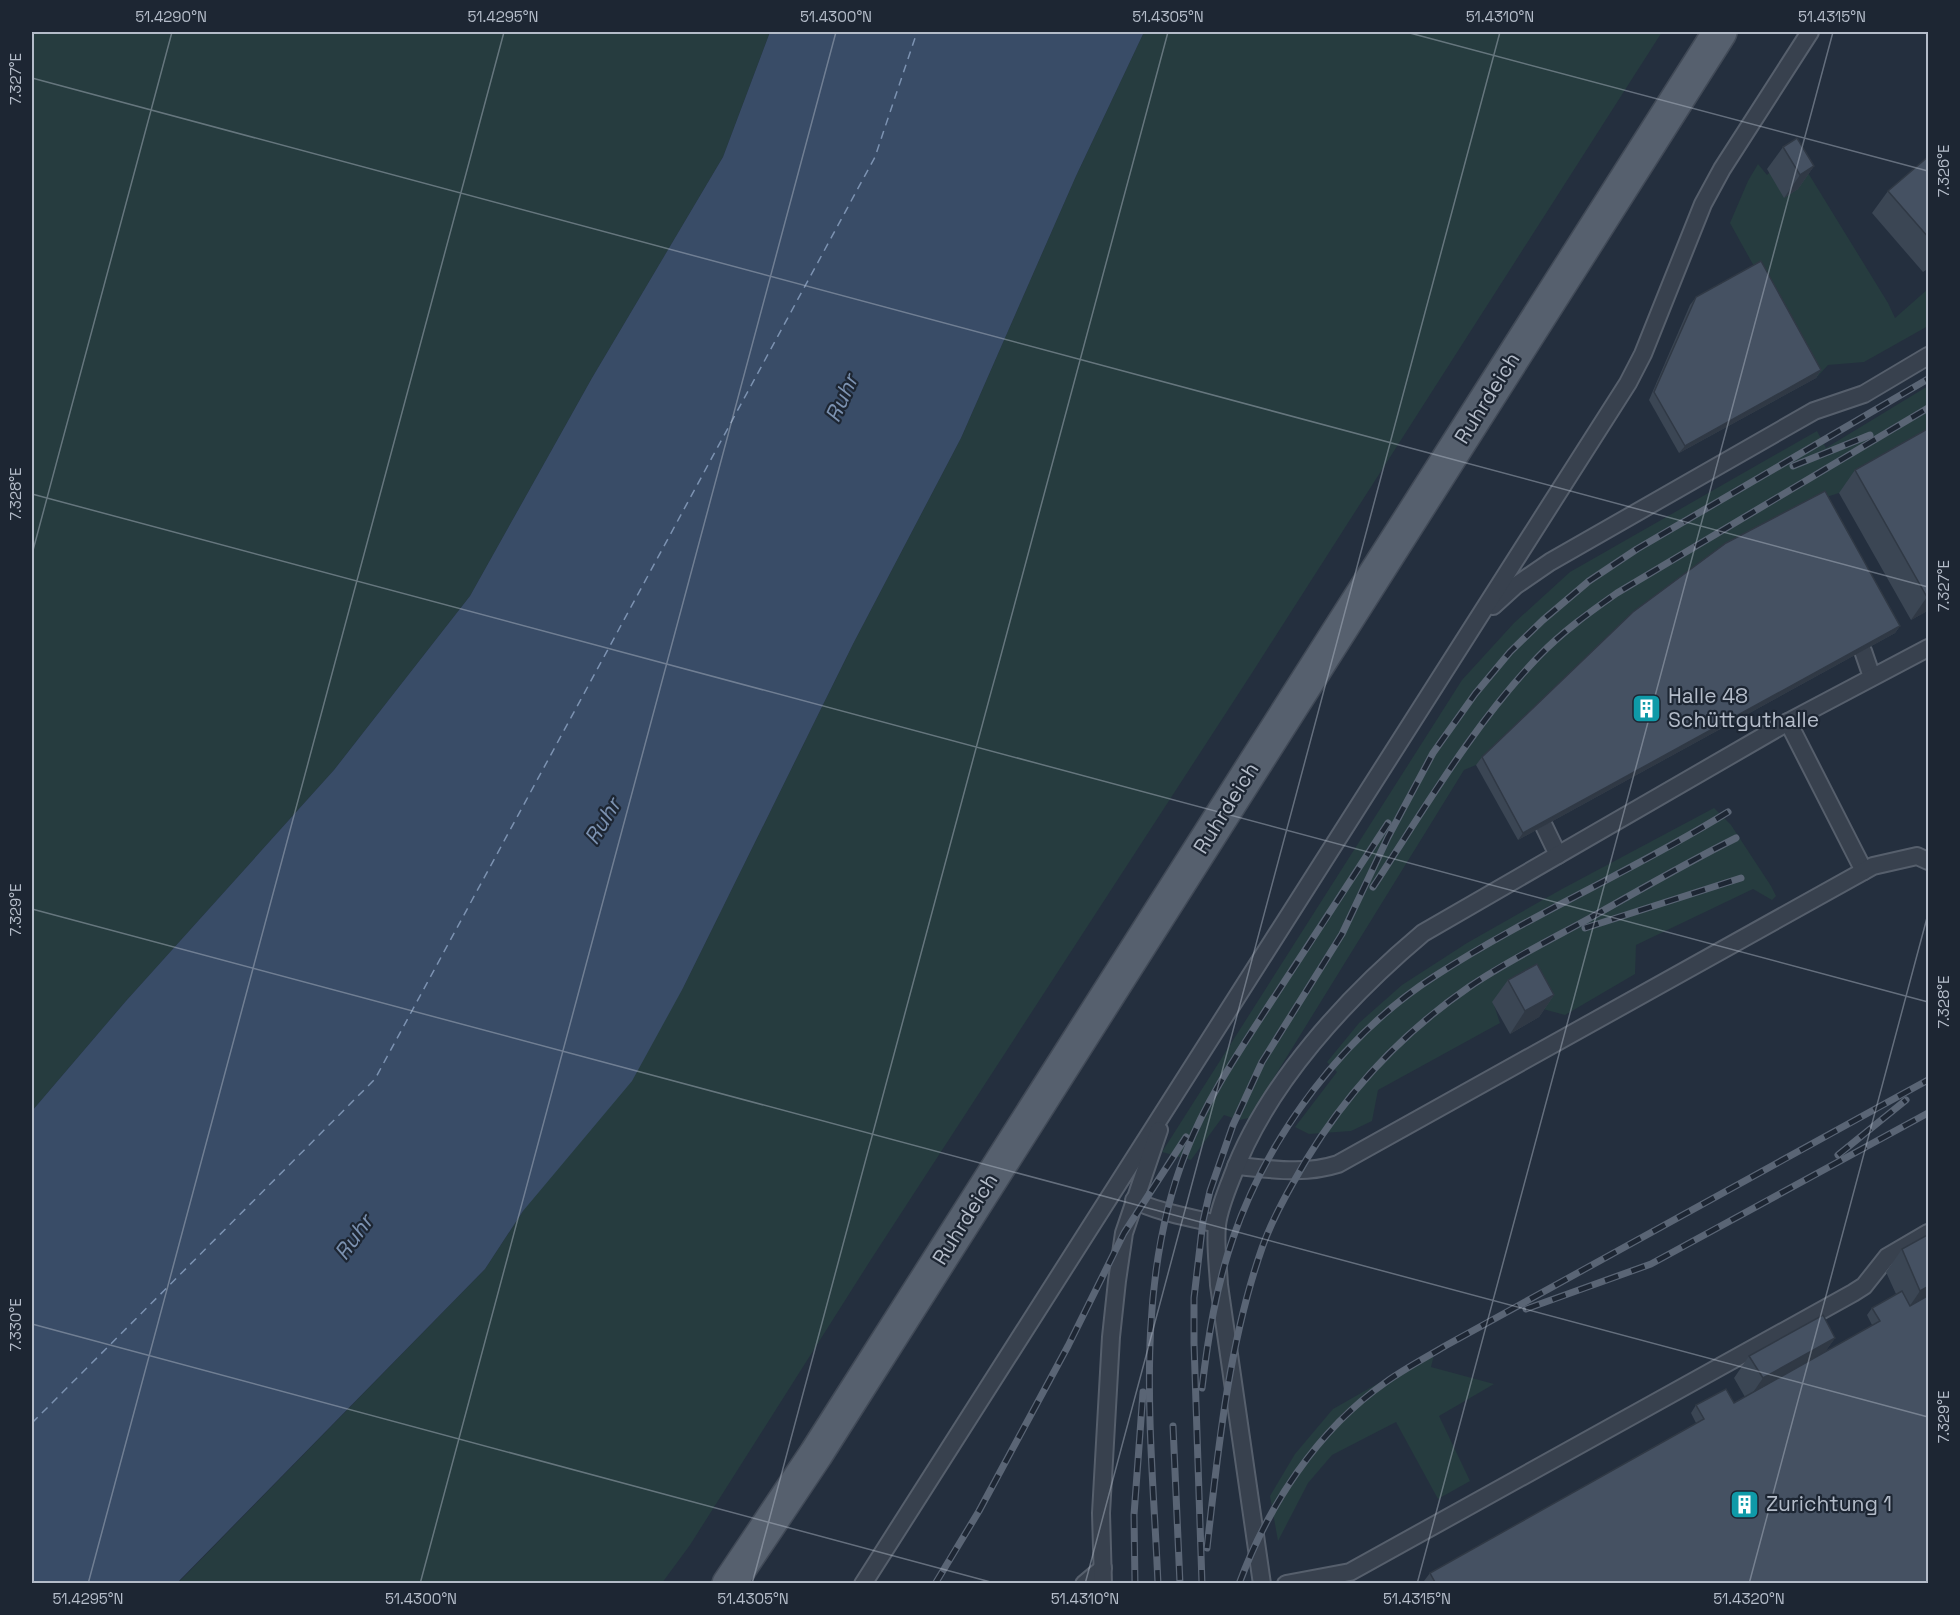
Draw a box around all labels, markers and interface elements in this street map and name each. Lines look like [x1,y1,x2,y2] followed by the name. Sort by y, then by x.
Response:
[135,7,207,26] text: 51.4290°N
[467,7,539,26] text: 51.4295°N
[800,7,872,26] text: 51.4300°N
[1132,7,1204,26] text: 51.4305°N
[1466,7,1534,26] text: 51.4310°N
[1798,7,1866,26] text: 51.4315°N
[6,53,25,105] text: 7.327°E
[1934,145,1953,197] text: 7.326°E
[1448,347,1525,449] street label: Ruhrdeich
[818,367,865,426] water label: Ruhr
[6,468,25,520] text: 7.328°E
[1934,560,1953,612] text: 7.327°E
[1668,682,1819,733] place label: Halle 48 Schüttguthalle
[1631,692,1663,724] building icon: Halle 48 Schüttguthalle
[1187,757,1264,859] street label: Ruhrdeich
[577,790,628,849] water label: Ruhr
[6,884,25,936] text: 7.329°E
[1934,976,1953,1028] text: 7.328°E
[926,1168,1003,1270] street label: Ruhrdeich
[327,1207,380,1265] water label: Ruhr
[6,1298,25,1352] text: 7.330°E
[1934,1391,1953,1443] text: 7.329°E
[1729,1488,1761,1520] building icon: Zurichtung 1
[1766,1490,1892,1517] place label: Zurichtung 1
[52,1589,124,1608] text: 51.4295°N
[385,1589,457,1608] text: 51.4300°N
[717,1589,789,1608] text: 51.4305°N
[1051,1589,1119,1608] text: 51.4310°N
[1383,1589,1451,1608] text: 51.4315°N
[1713,1589,1785,1608] text: 51.4320°N

